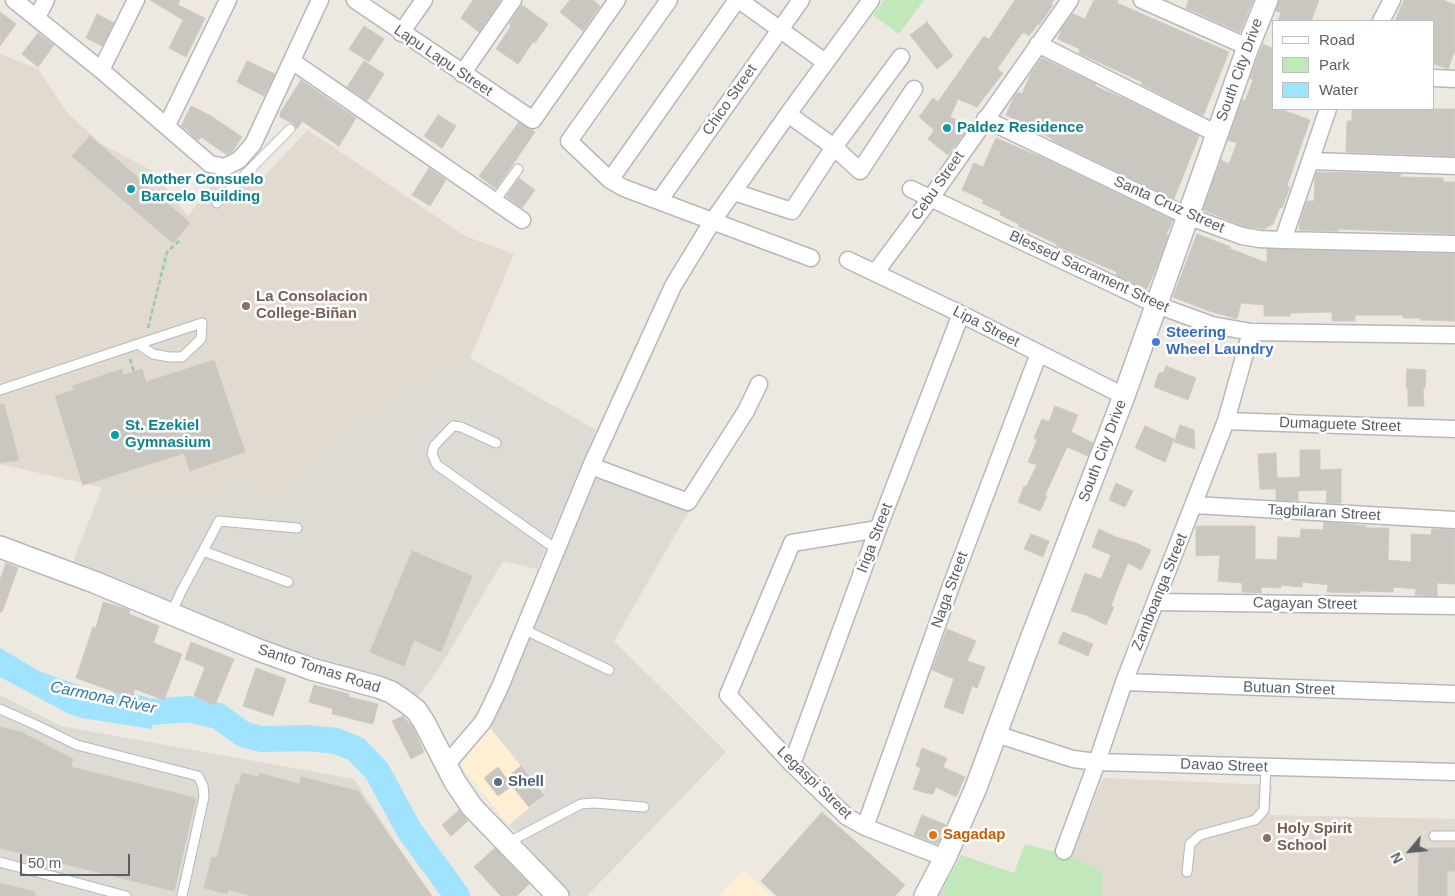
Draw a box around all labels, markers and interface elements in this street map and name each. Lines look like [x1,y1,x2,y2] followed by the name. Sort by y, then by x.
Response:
[1213,16,1267,124] street label: South City Drive
[1272,20,1435,110] legend
[390,21,496,101] street label: Lapu Lapu Street
[1319,31,1355,48] text: Road
[1319,56,1350,73] text: Park
[699,61,761,139] street label: Chico Street
[1319,81,1358,98] text: Water
[957,119,1084,137] place label: Paldez Residence
[941,122,953,134] marker: Paldez Residence
[908,148,968,224] street label: Cebu Street
[141,171,263,206] place label: Mother Consuelo Barcelo Building
[1111,173,1227,237] street label: Santa Cruz Street
[125,183,137,195] marker: Mother Consuelo Barcelo Building
[1006,227,1172,317] street label: Blessed Sacrament Street
[256,288,368,323] place label: La Consolacion College-Biñan
[240,300,252,312] marker: La Consolacion College-Biñan
[950,303,1022,351] street label: Lipa Street
[1166,324,1274,359] place label: Steering Wheel Laundry
[1150,336,1162,348] marker: Steering Wheel Laundry
[1075,397,1131,505] street label: South City Drive
[1279,414,1401,436] street label: Dumaguete Street
[125,417,211,452] place label: St. Ezekiel Gymnasium
[109,429,121,441] marker: St. Ezekiel Gymnasium
[853,501,897,575] street label: Iriga Street
[1267,501,1381,525] street label: Tagbilaran Street
[1128,531,1192,653] street label: Zamboanga Street
[928,549,972,631] street label: Naga Street
[1253,594,1357,614] street label: Cagayan Street
[256,641,382,697] street label: Santo Tomas Road
[48,677,158,719] water label: Carmona River
[1243,678,1335,700] street label: Butuan Street
[773,743,855,823] street label: Legaspi Street
[1180,755,1268,777] street label: Davao Street
[508,773,544,791] place label: Shell
[492,776,504,788] marker: Shell
[1277,820,1352,855] place label: Holy Spirit School
[943,826,1006,844] place label: Sagadap
[1385,826,1435,876] north arrow
[927,829,939,841] marker: Sagadap
[1261,832,1273,844] marker: Holy Spirit School
[22,844,132,876] scale bar
[1387,850,1406,866] text: N
[28,854,61,871] text: 50 m

